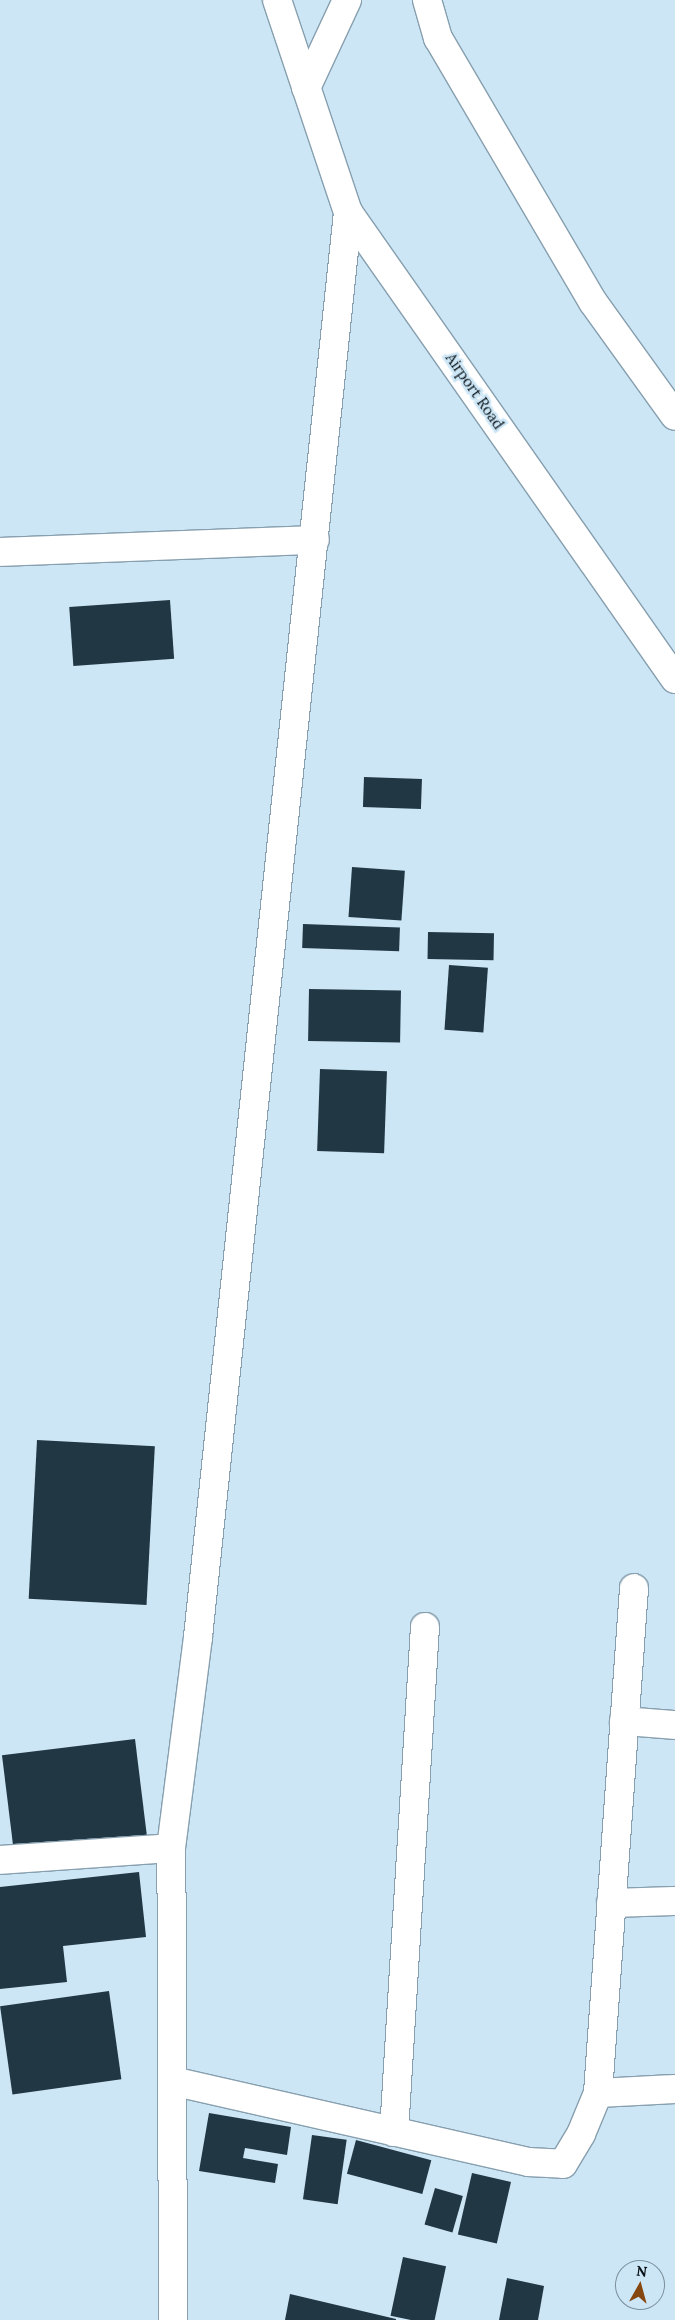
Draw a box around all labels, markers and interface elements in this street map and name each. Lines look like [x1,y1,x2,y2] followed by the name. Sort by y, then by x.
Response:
[442,349,508,433] street label: Airport Road
[615,2260,665,2310] north arrow
[635,2262,648,2281] text: N

